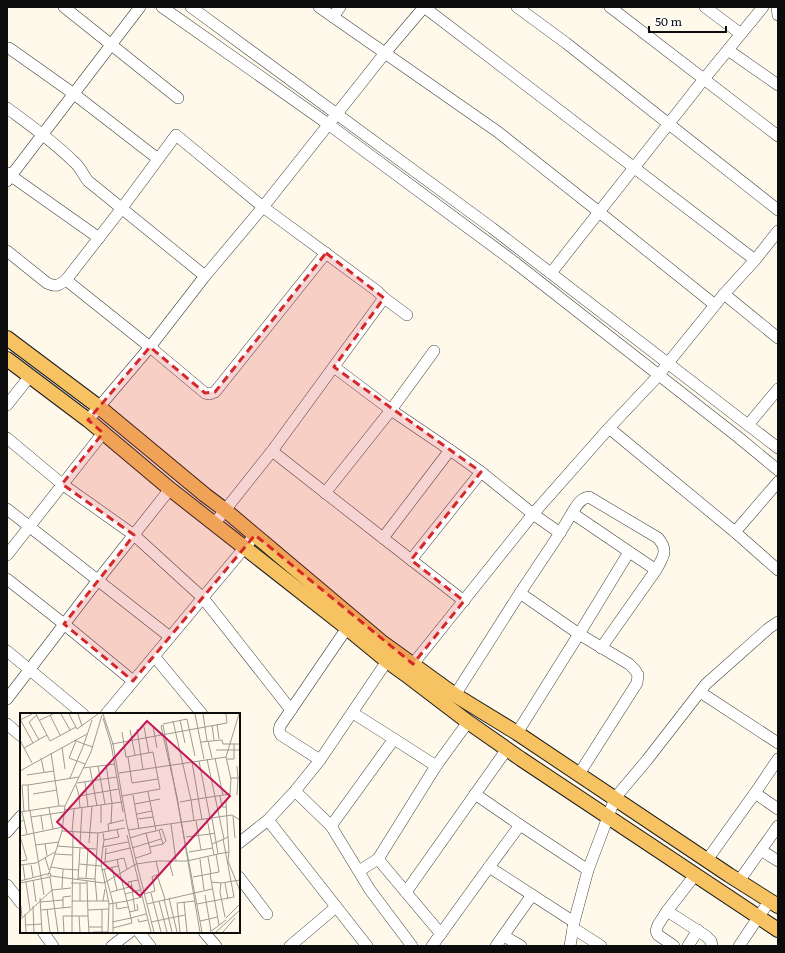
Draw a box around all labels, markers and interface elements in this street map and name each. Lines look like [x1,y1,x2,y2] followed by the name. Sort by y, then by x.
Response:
[649,8,726,34] scale bar
[655,12,682,30] text: 50 m
[20,713,240,933] inset map

